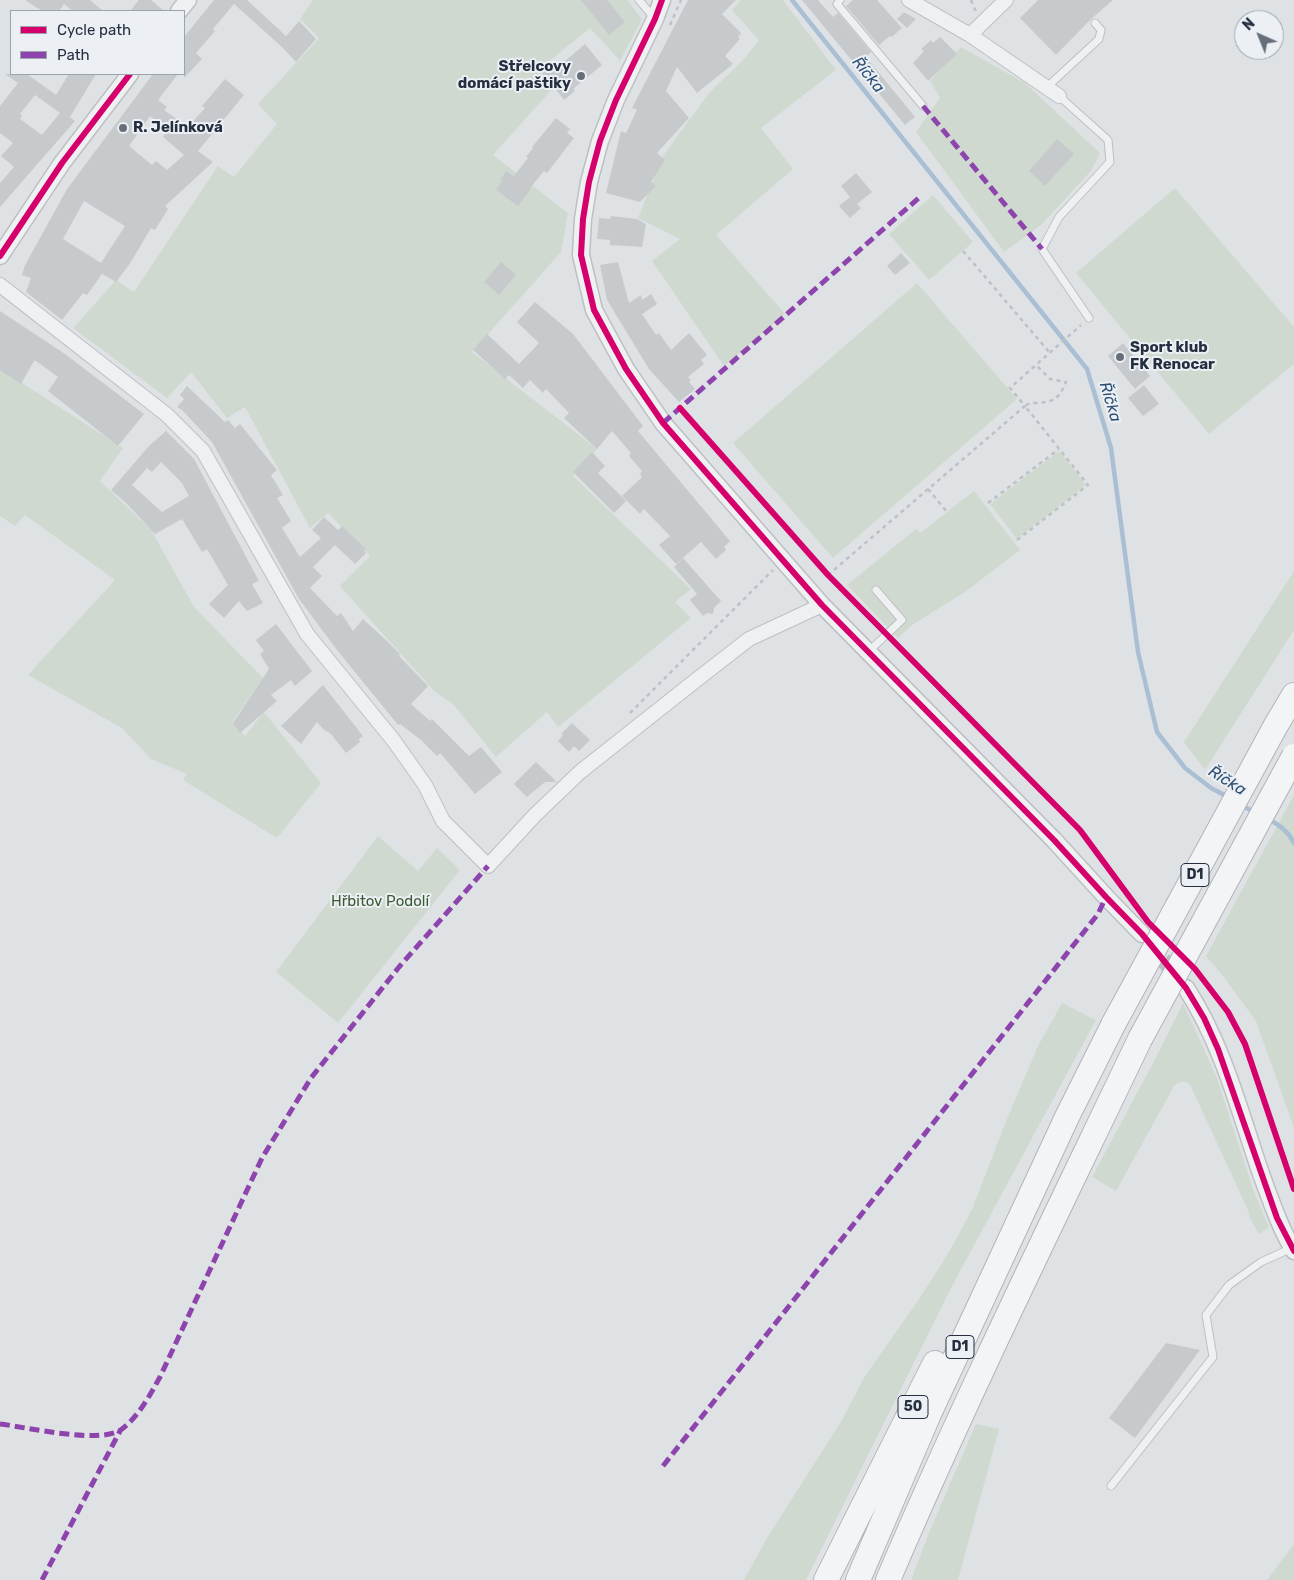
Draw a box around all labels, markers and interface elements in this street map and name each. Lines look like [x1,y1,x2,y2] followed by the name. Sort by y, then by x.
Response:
[10,10,185,75] legend
[1234,10,1284,60] north arrow
[1239,15,1258,34] text: N
[57,21,131,39] text: Cycle path
[57,46,90,64] text: Path
[848,53,888,97] water label: Říčka
[458,58,571,93] place label: Střelcovy domácí paštiky
[575,70,587,82] marker: Střelcovy domácí paštiky
[133,119,223,137] place label: R. Jelínková
[117,122,129,134] marker: R. Jelínková
[1130,339,1215,374] place label: Sport klub FK Renocar
[1114,351,1126,363] marker: Sport klub FK Renocar
[1095,380,1125,424] water label: Říčka
[1205,762,1249,800] water label: Říčka
[1181,864,1209,886] road number: D1
[331,893,429,911] park label: Hřbitov Podolí
[946,1335,974,1358] road number: D1
[898,1395,928,1418] road number: 50

